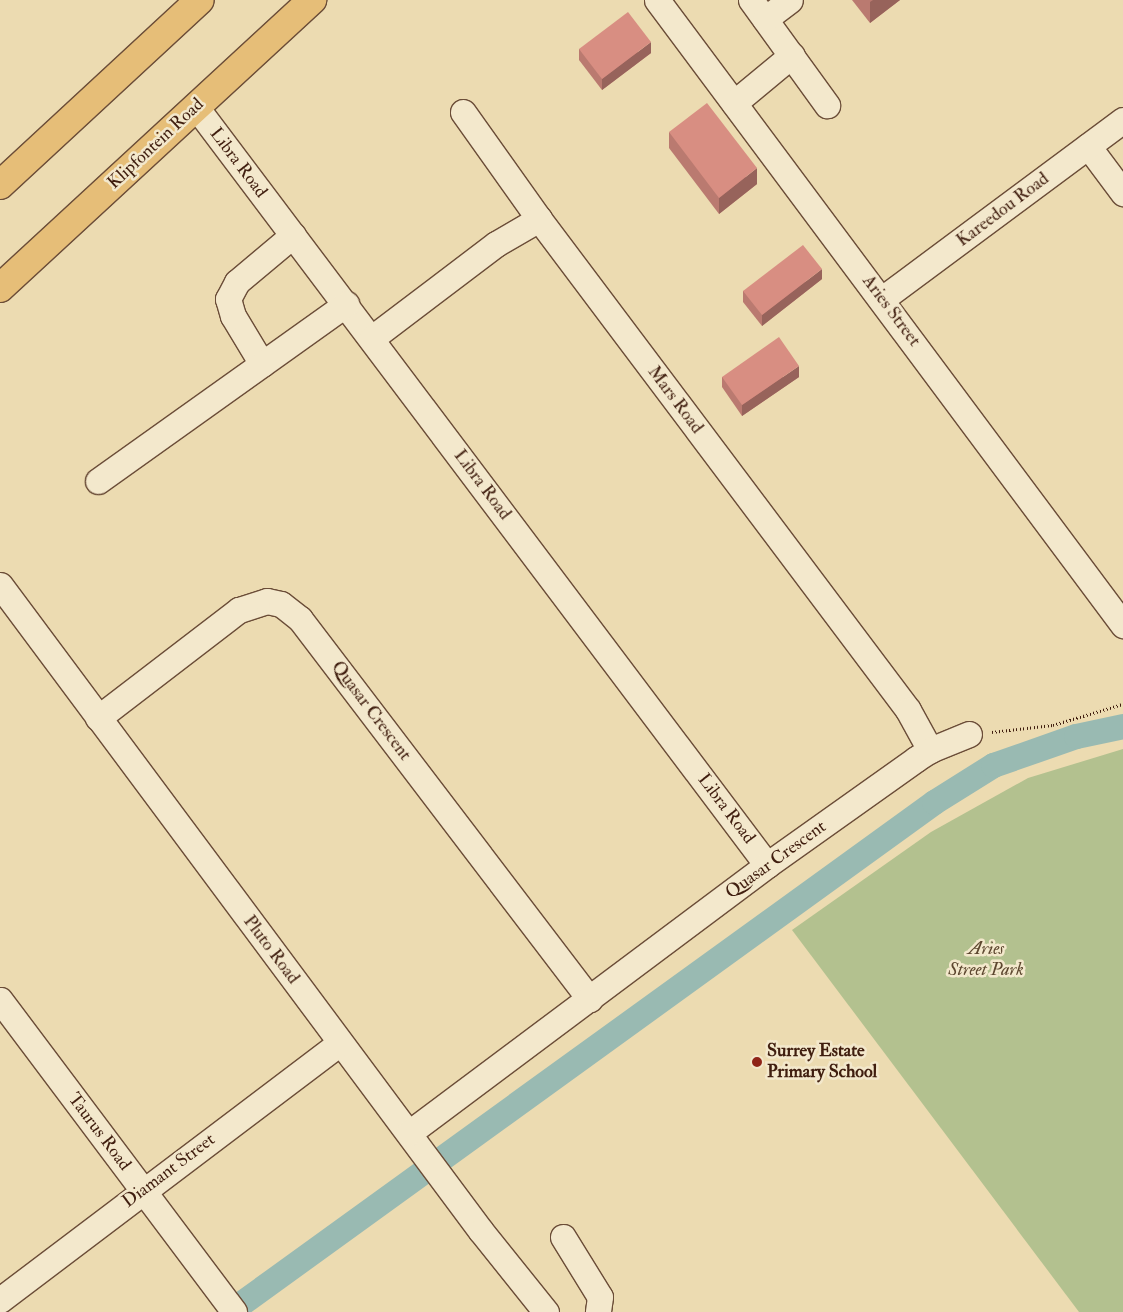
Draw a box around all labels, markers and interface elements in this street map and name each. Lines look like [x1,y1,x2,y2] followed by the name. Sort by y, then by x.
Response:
[103,94,209,194] street label: Klipfontein Road
[205,124,271,202] street label: Libra Road
[953,168,1053,252] street label: Kareedou Road
[857,271,925,351] street label: Aries Street
[643,362,707,438] street label: Mars Road
[449,446,515,524] street label: Libra Road
[327,657,415,765] street label: Quasar Crescent
[693,770,759,848] street label: Libra Road
[721,816,831,904] street label: Quasar Crescent
[238,911,304,989] street label: Pluto Road
[948,939,1024,982] park label: Aries Street Park
[767,1041,877,1084] place label: Surrey Estate Primary School
[751,1056,763,1068] marker: Surrey Estate Primary School
[63,1089,135,1175] street label: Taurus Road
[118,1129,220,1213] street label: Diamant Street

